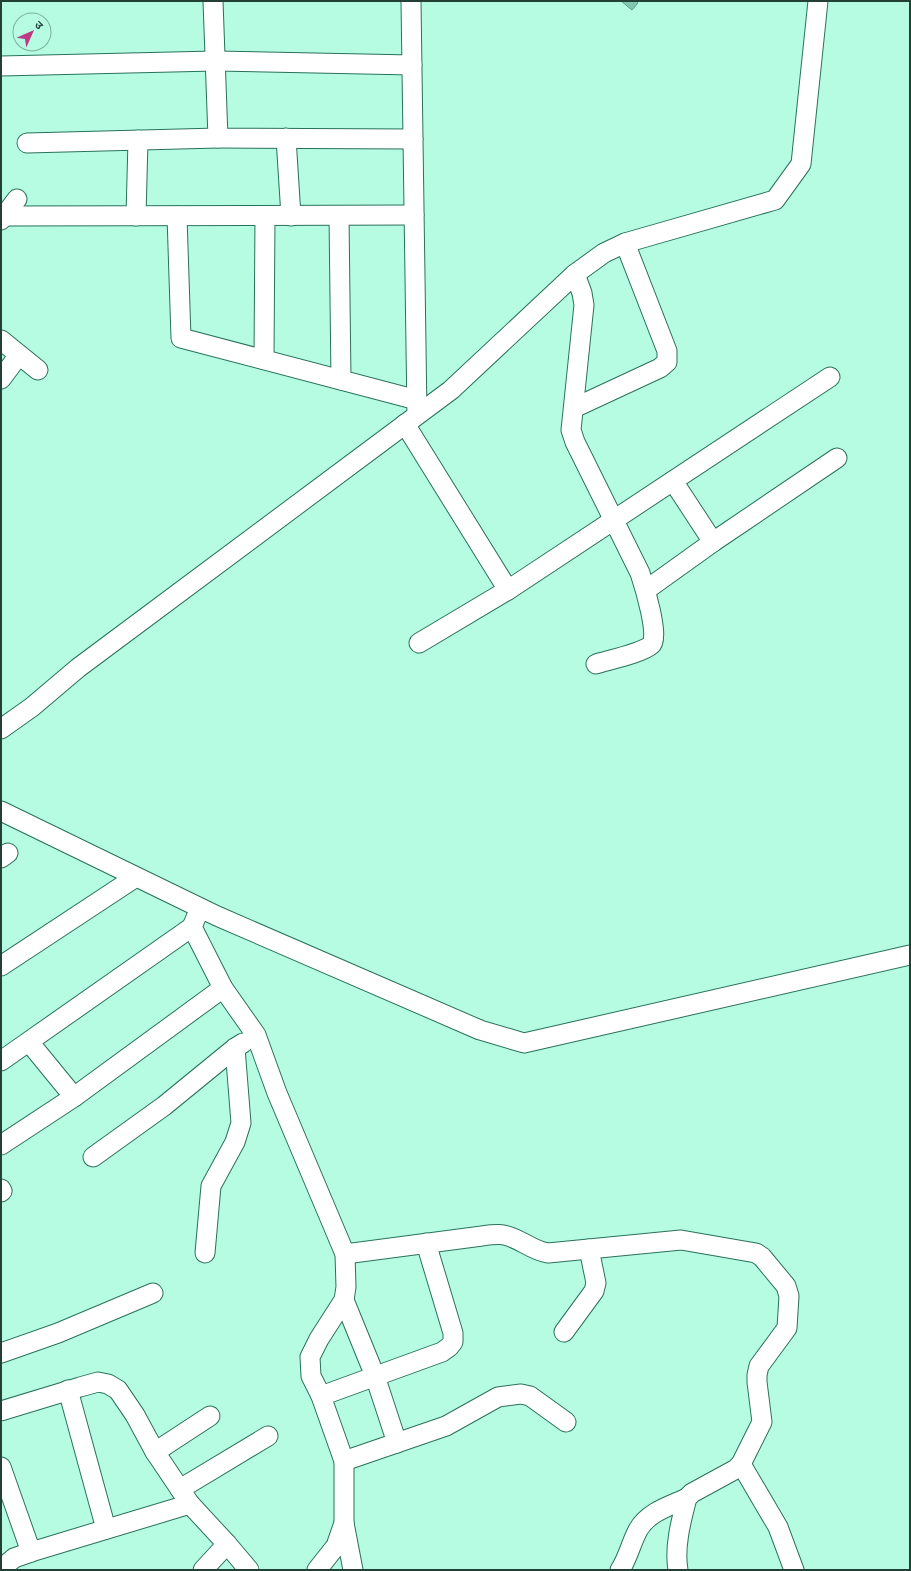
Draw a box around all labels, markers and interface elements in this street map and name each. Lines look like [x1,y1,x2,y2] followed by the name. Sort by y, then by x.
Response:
[12,12,52,52] north arrow
[32,17,47,33] text: उ

